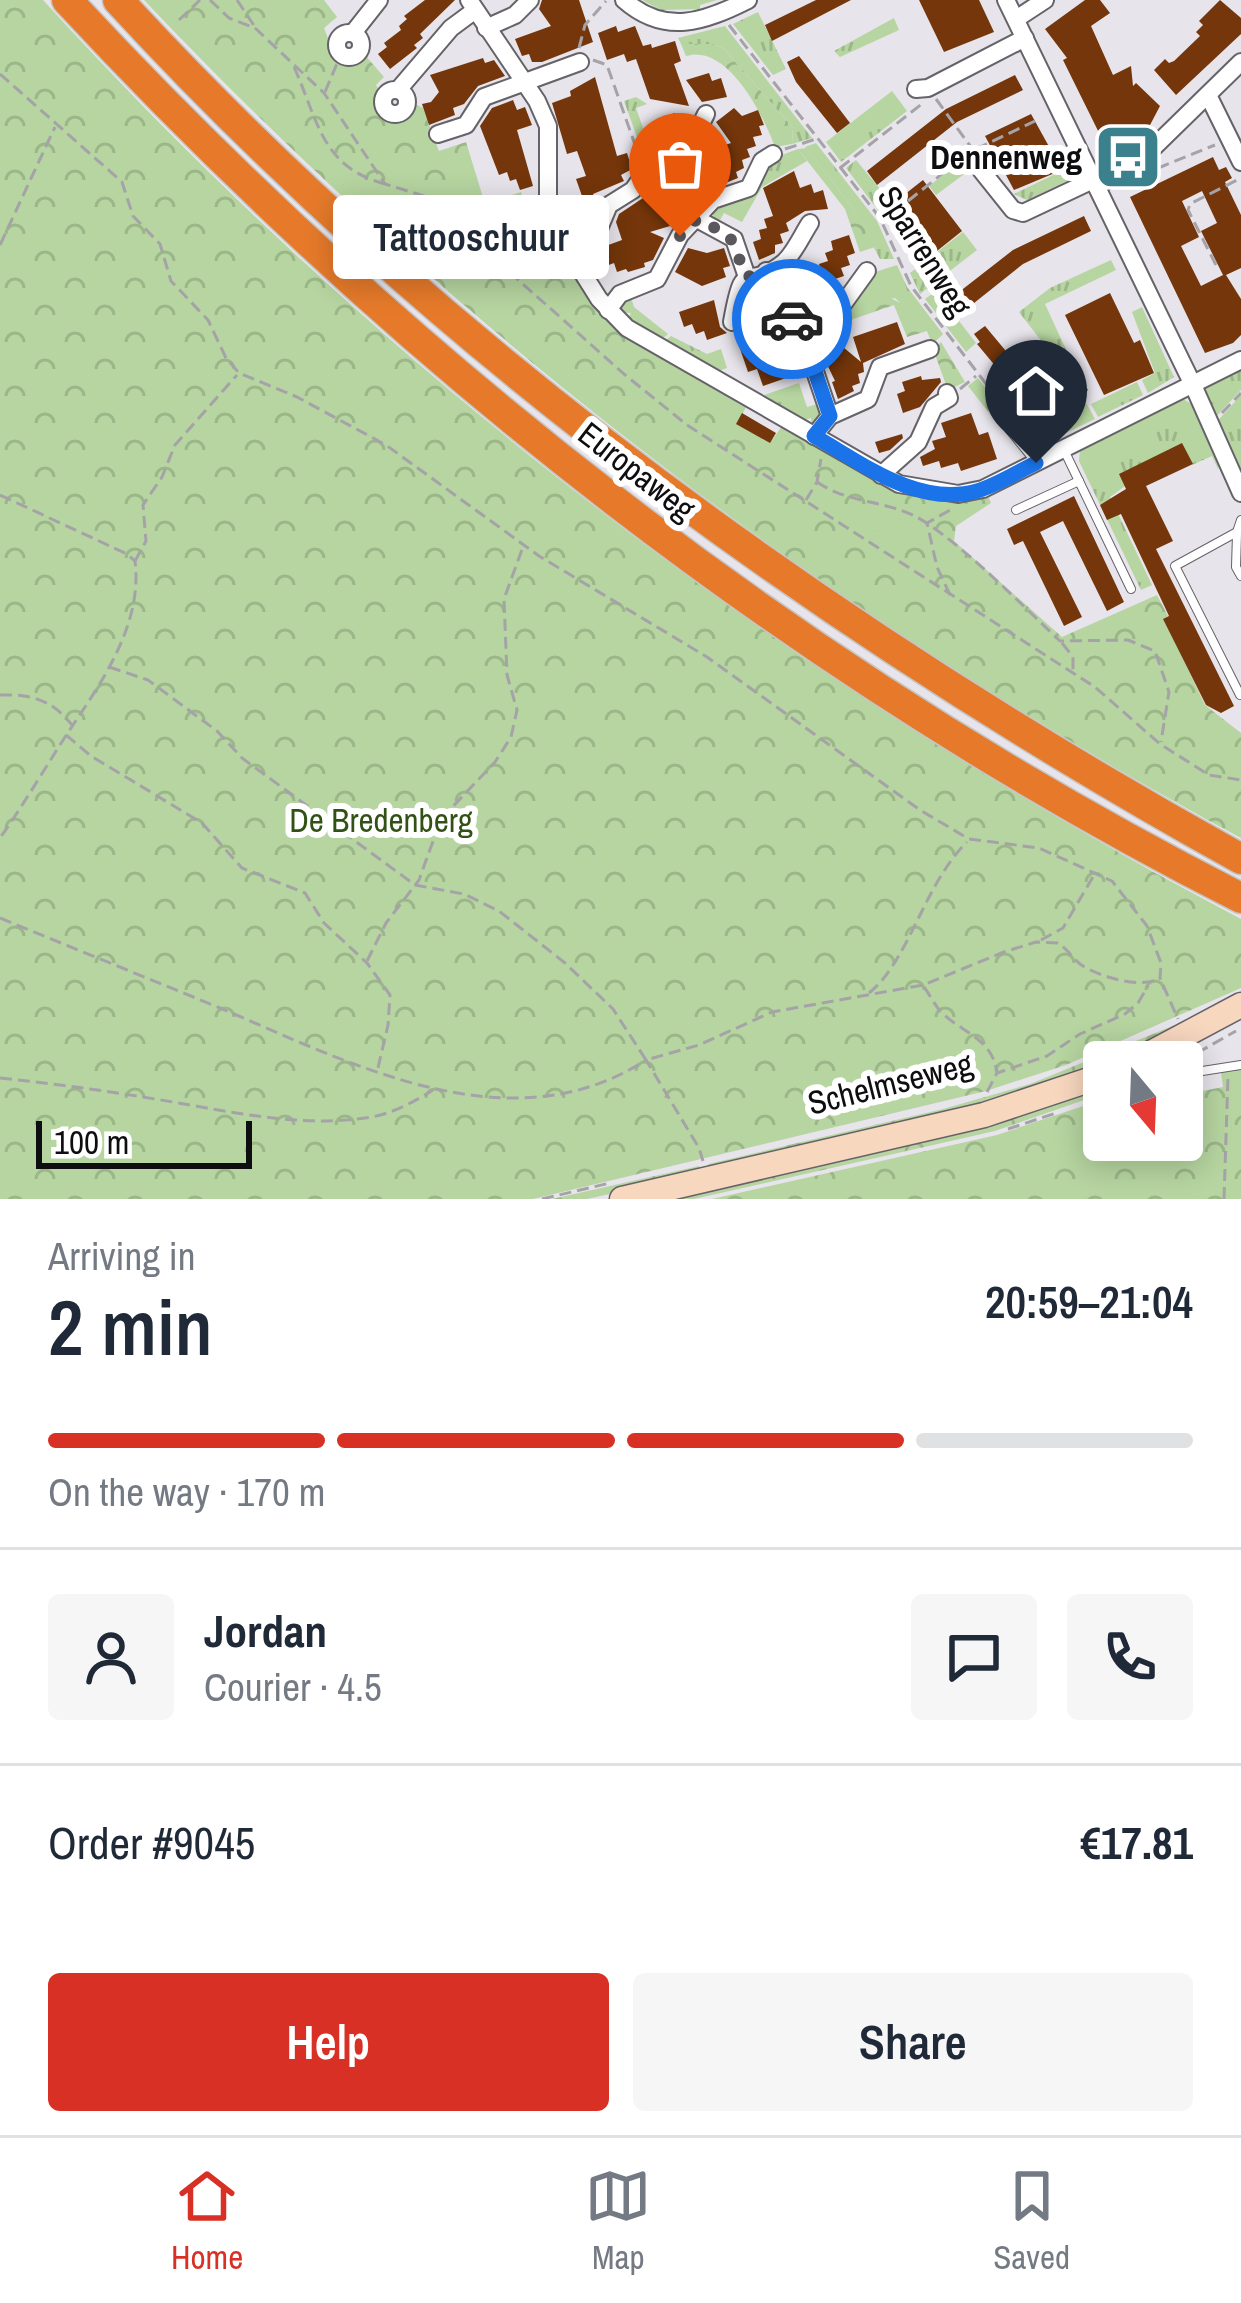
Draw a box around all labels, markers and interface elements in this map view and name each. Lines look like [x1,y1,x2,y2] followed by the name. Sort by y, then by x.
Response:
[629,113,731,236] pin
[1093,122,1163,192] bus stop icon: Dennenweg
[647,131,713,197] icon: bag
[930,135,1082,179] place label: Dennenweg
[868,177,982,325] street label: Sparrenweg
[332,194,608,278] callout: Tattooschuur
[373,211,569,263] text: Tattooschuur
[732,259,852,379] courier
[759,286,825,352] icon: car
[985,340,1087,463] pin
[1003,358,1069,424] icon: home
[570,412,704,530] street label: Europaweg
[289,798,473,842] park label: De Bredenberg
[803,1041,977,1125] street label: Schelmseweg
[1083,1041,1203,1161] north arrow
[1083,1041,1203,1161] map controls
[36,1115,252,1168] scale bar
[54,1120,129,1164] text: 100 m
[48,1230,196,1282] text: Arriving in
[985,1271,1193,1332] text: 20:59–21:04
[48,1274,213,1379] text: 2 min
[48,1466,325,1518] text: On the way · 170 m
[48,1594,174,1720] button: person
[911,1594,1037,1720] button: chat
[1067,1594,1193,1720] button: phone
[204,1600,327,1661] text: Jordan
[204,1661,382,1713] text: Courier · 4.5
[48,1812,255,1873] text: Order #9045
[1080,1812,1193,1873] text: €17.81
[48,1973,609,2111] button: Help
[633,1973,1193,2111] button: Share
[171,2163,243,2279] tab: Home
[585,2163,651,2279] tab: Map
[993,2163,1070,2279] tab: Saved

